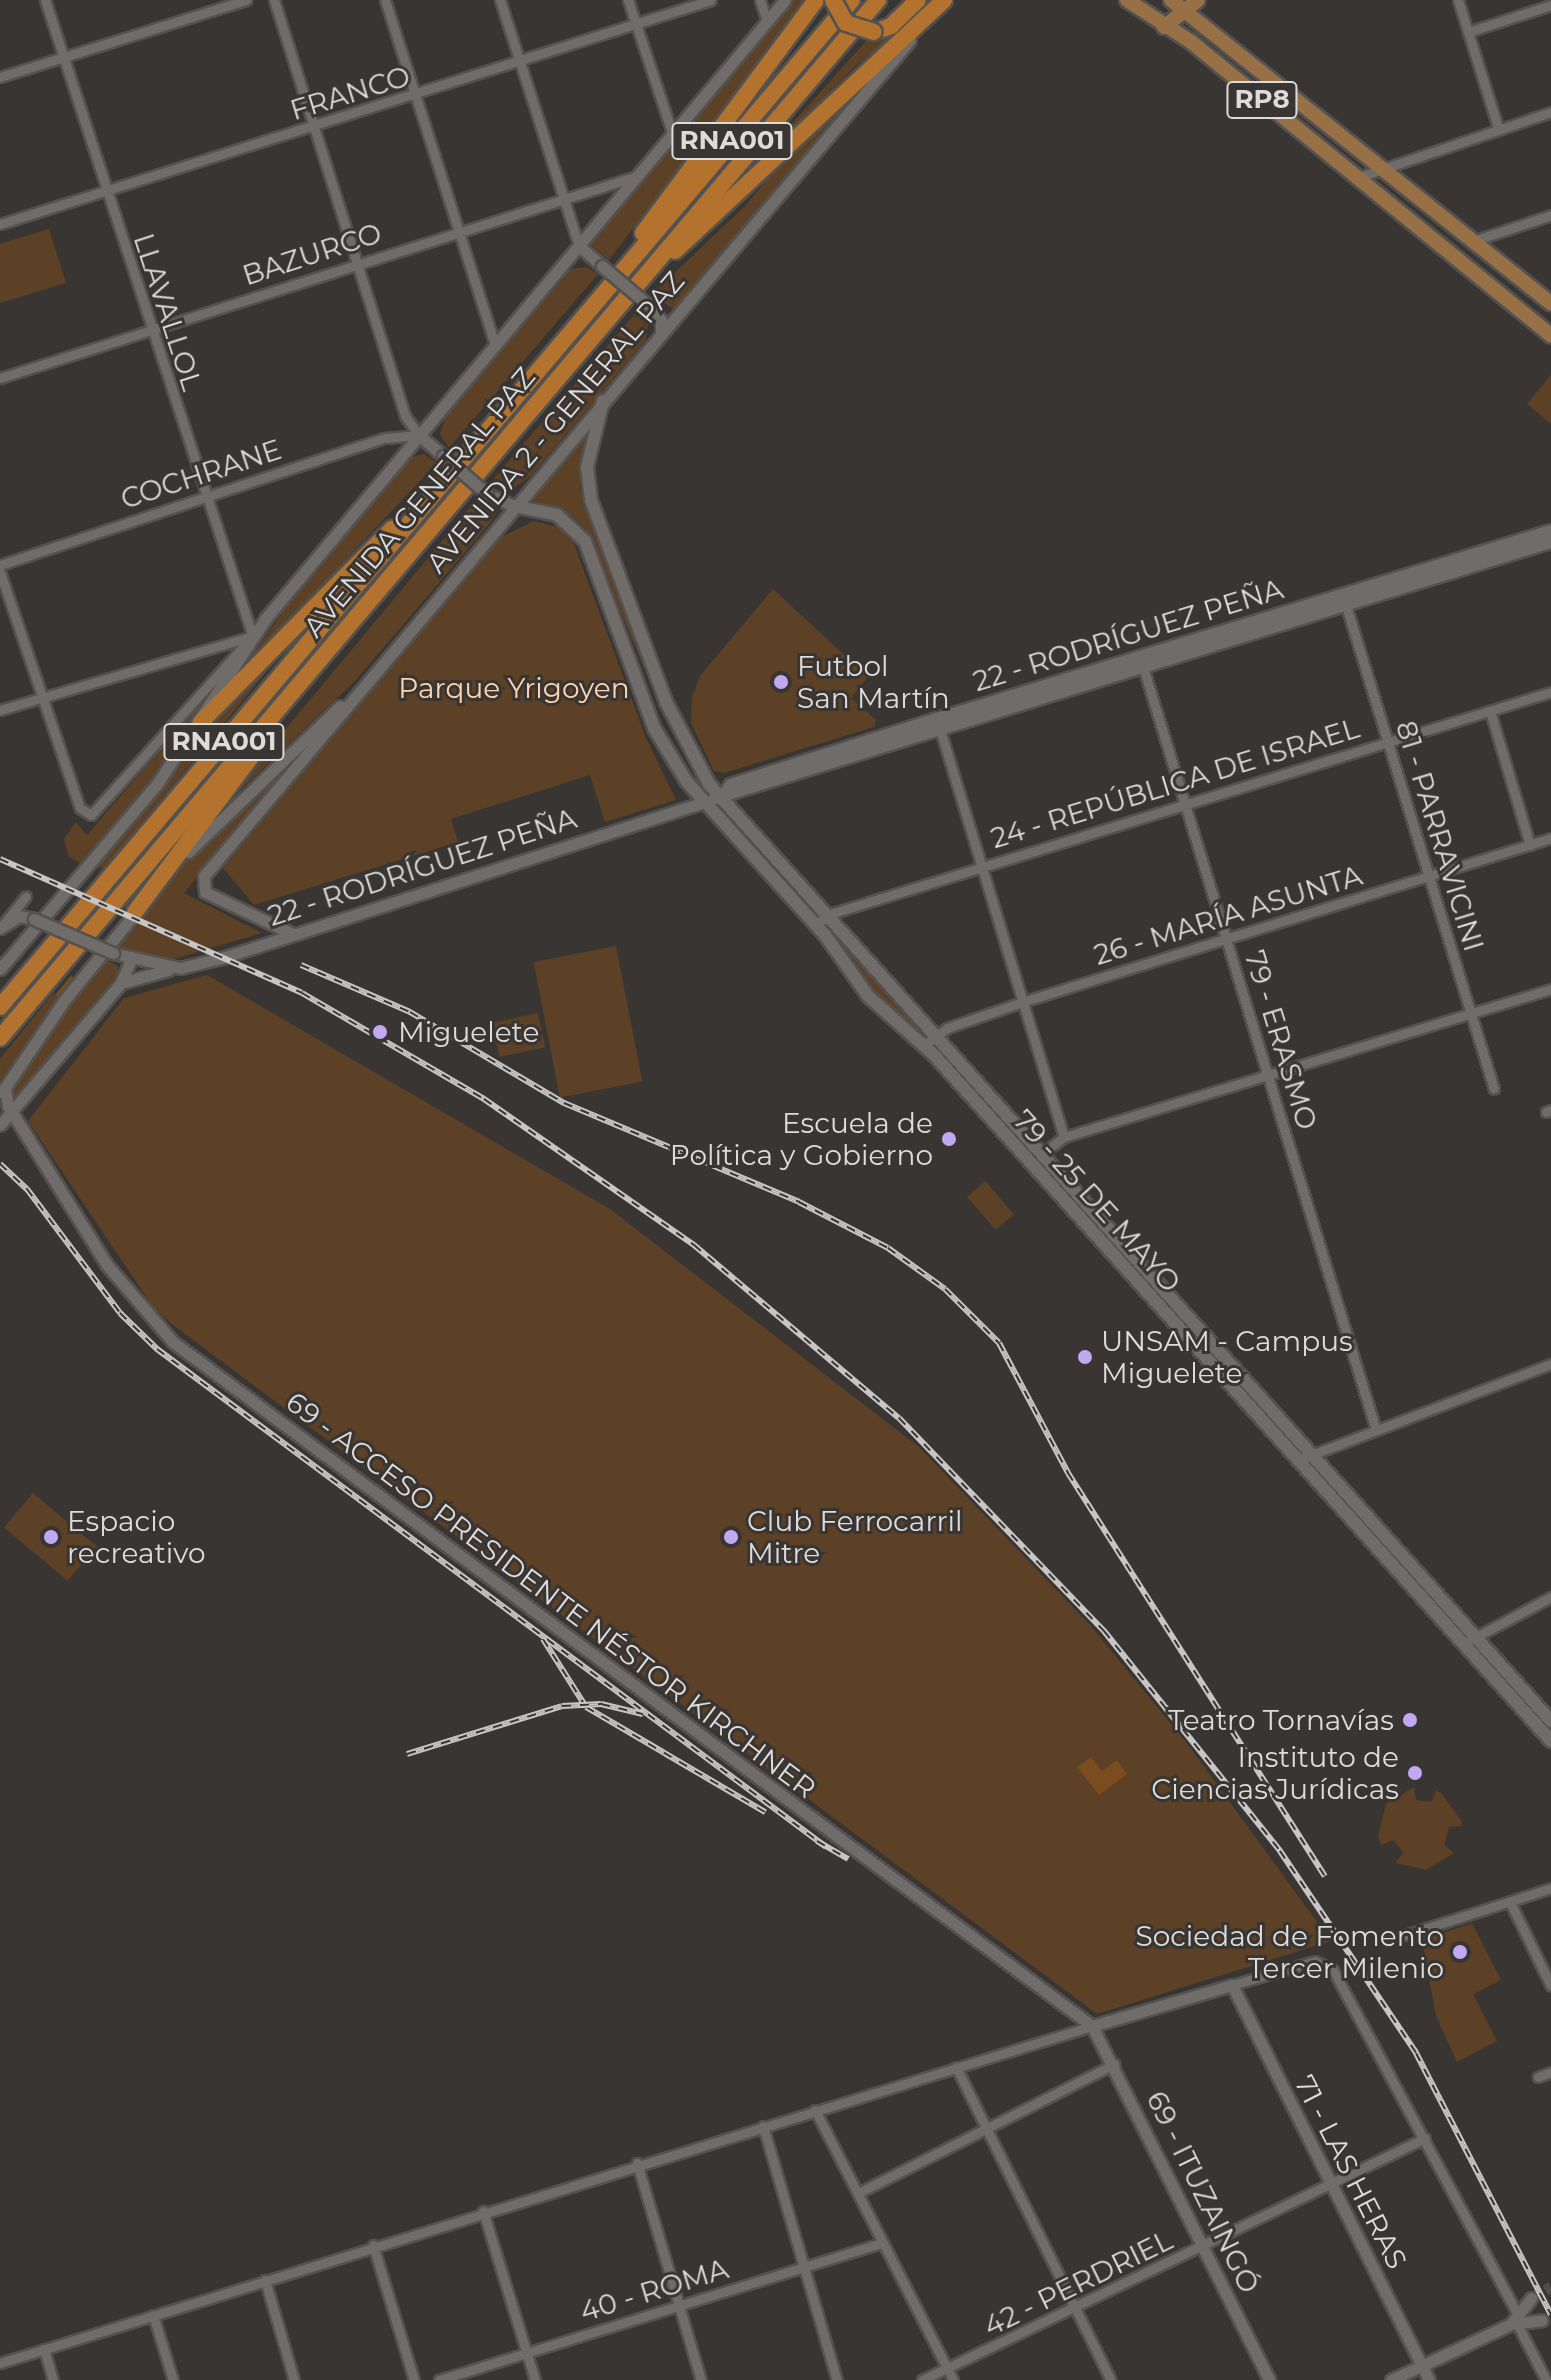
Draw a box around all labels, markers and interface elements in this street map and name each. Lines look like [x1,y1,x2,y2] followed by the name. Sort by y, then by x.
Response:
[286,59,414,127] street label: FRANCO
[1226,78,1298,122] road number: RP8
[670,119,794,163] road number: RNA001
[238,216,386,292] street label: BAZURCO
[127,229,209,395] street label: LLAVALLOL
[419,265,691,579] street label: AVENIDA 2 - GENERAL PAZ
[296,360,542,644] street label: AVENIDA GENERAL PAZ
[116,432,286,516] street label: COCHRANE
[969,572,1287,698] street label: 22 - RODRÍGUEZ PEÑA
[797,649,950,715] place label: Futbol San Martín
[398,671,630,705] park label: Parque Yrigoyen
[772,673,790,691] marker: Futbol San Martín
[987,711,1363,855] street label: 24 - REPÚBLICA DE ISRAEL
[1389,717,1491,955] street label: 81 - PARRAVICINI
[162,720,286,764] road number: RNA001
[264,801,580,933] street label: 22 - RODRÍGUEZ PEÑA
[1090,858,1366,972] street label: 26 - MARÍA ASUNTA
[1238,946,1324,1134] street label: 79 - ERASMO
[398,1015,539,1049] place label: Miguelete
[369,1021,391,1043] marker: Miguelete
[1007,1103,1187,1299] street label: 79 - 25 DE MAYO
[670,1106,933,1172] place label: Escuela de Política y Gobierno
[940,1130,958,1148] marker: Escuela de Política y Gobierno
[1101,1324,1353,1390] place label: UNSAM - Campus Miguelete
[1076,1348,1094,1366] marker: UNSAM - Campus Miguelete
[280,1385,822,1805] street label: 69 - ACCESO PRESIDENTE NÉSTOR KIRCHNER
[67,1504,206,1570] place label: Espacio recreativo
[747,1504,962,1570] place label: Club Ferrocarril Mitre
[42,1528,60,1546] marker: Espacio recreativo
[722,1528,740,1546] marker: Club Ferrocarril Mitre
[1168,1703,1394,1737] place label: Teatro Tornavías
[1401,1711,1419,1729] marker: Teatro Tornavías
[1151,1740,1399,1806] place label: Instituto de Ciencias Jurídicas
[1406,1764,1424,1782] marker: Instituto de Ciencias Jurídicas
[1135,1919,1444,1985] place label: Sociedad de Fomento Tercer Milenio
[1451,1943,1469,1961] marker: Sociedad de Fomento Tercer Milenio
[1288,2070,1414,2274] street label: 71 - LAS HERAS
[1140,2086,1266,2298] street label: 69 - ITUZAINGÓ
[978,2223,1178,2343] street label: 42 - PERDRIEL
[576,2252,732,2328] street label: 40 - ROMA

